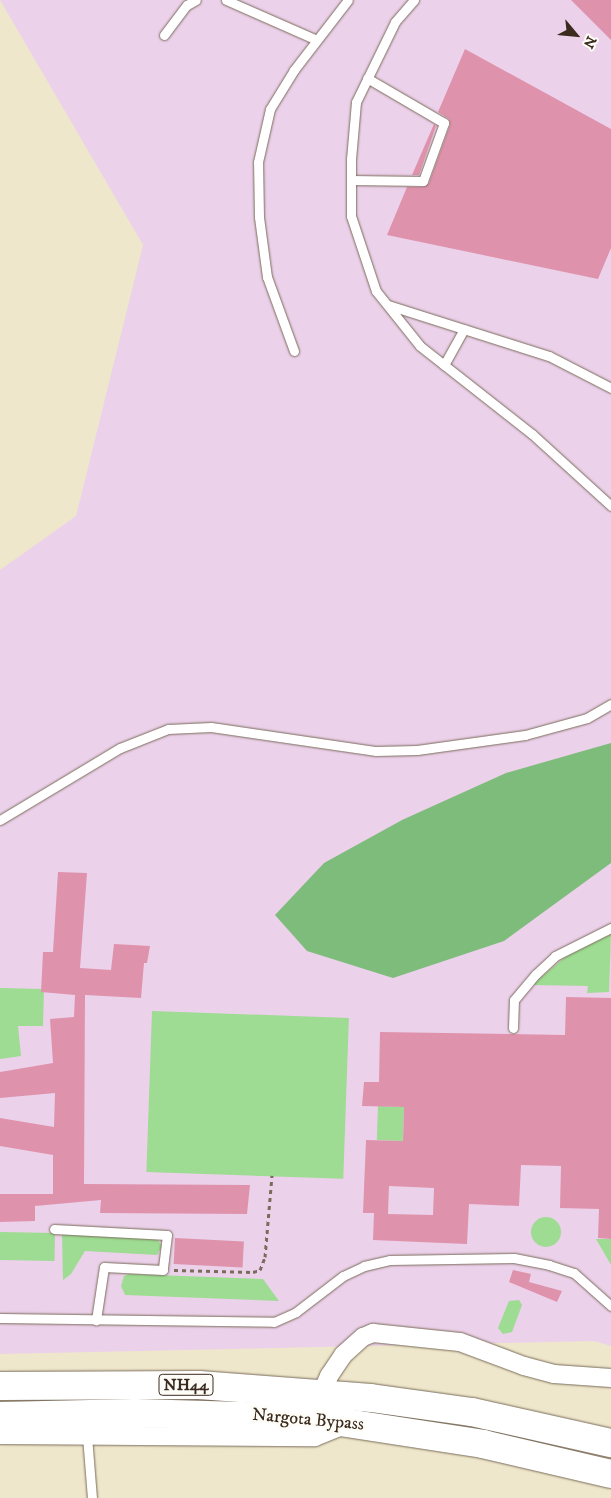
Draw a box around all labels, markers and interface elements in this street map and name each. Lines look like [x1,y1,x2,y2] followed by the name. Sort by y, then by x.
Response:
[551,10,601,60] north arrow
[579,33,600,51] text: N
[158,1372,214,1398] road number: NH44
[251,1404,365,1436] street label: Nargota Bypass

